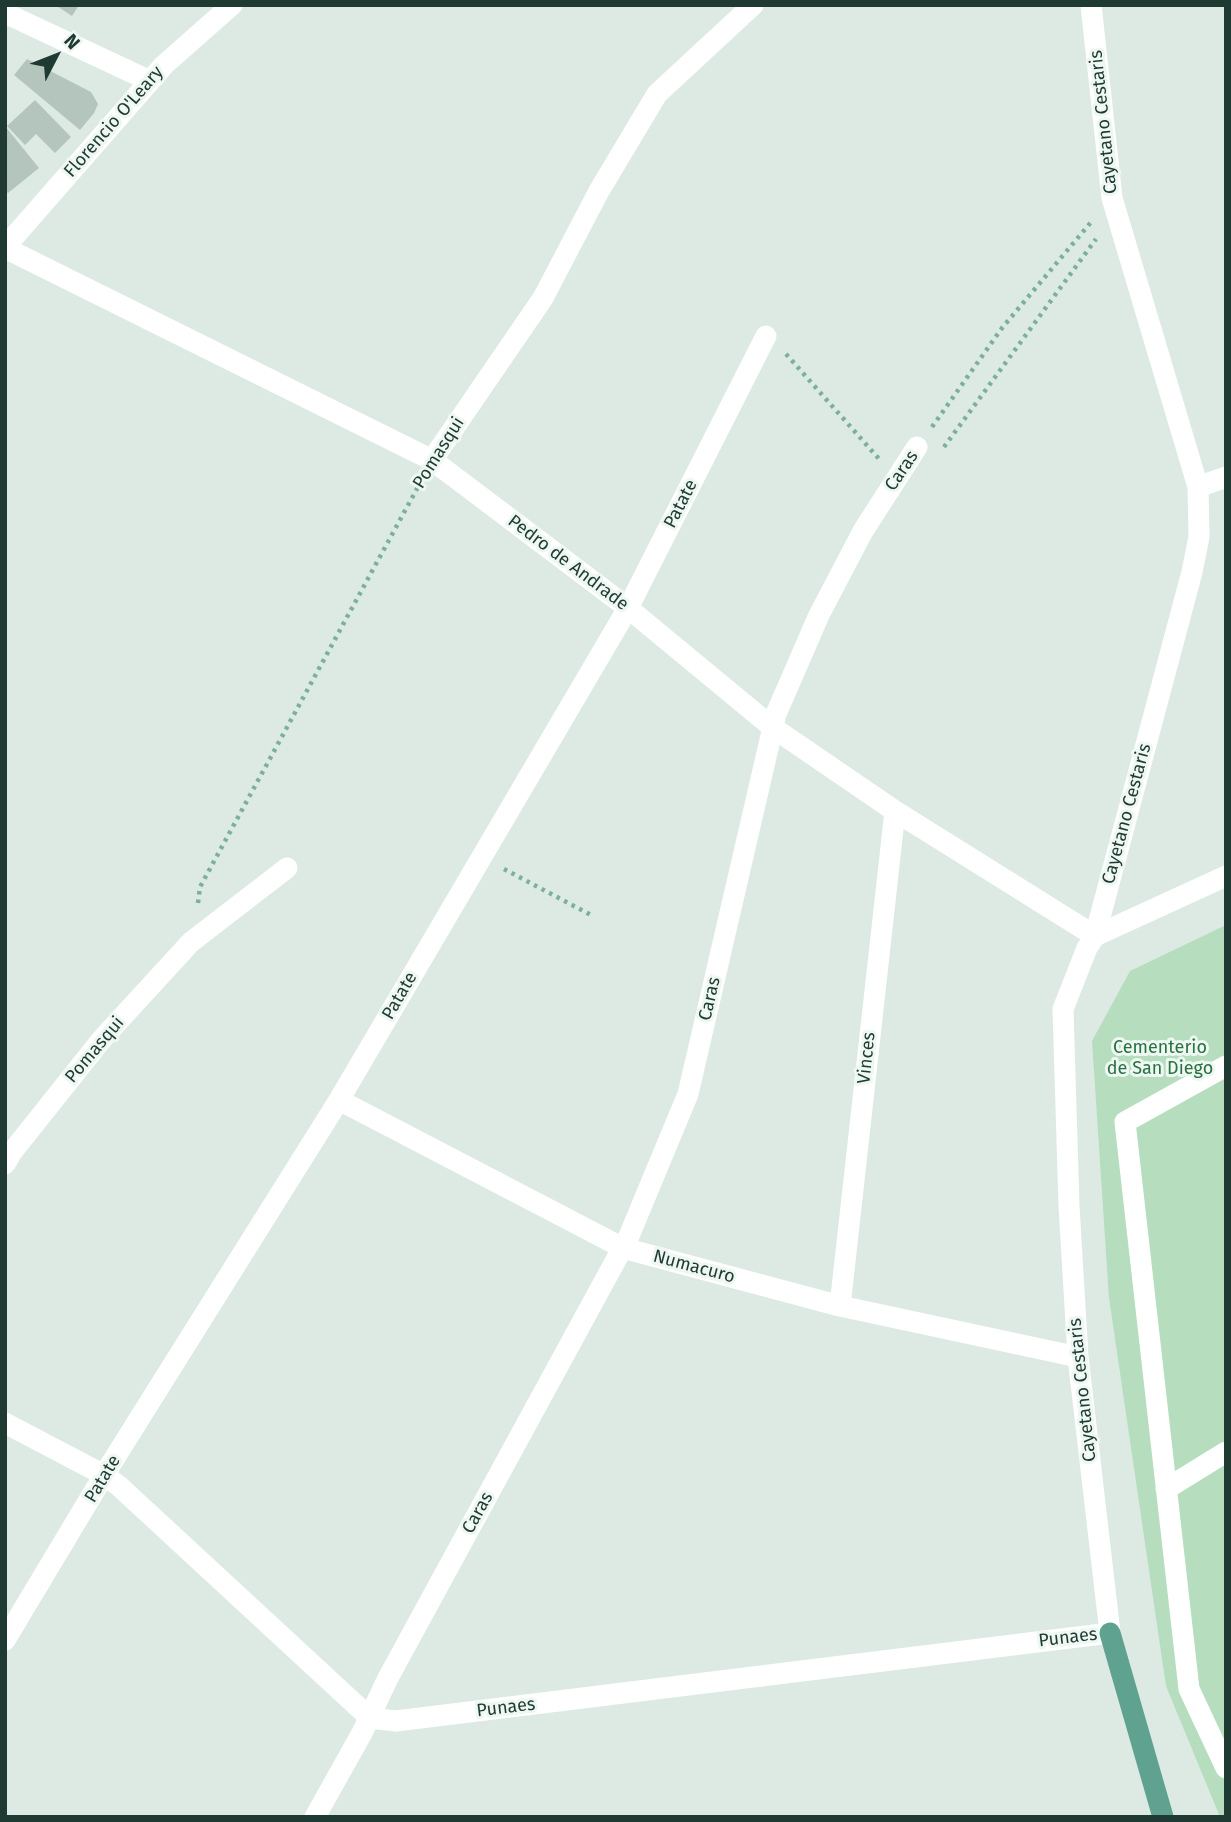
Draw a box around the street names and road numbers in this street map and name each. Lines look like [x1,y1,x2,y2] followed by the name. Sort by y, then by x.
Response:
[1086,49,1122,195] street label: Cayetano Cestaris
[60,62,168,182] street label: Florencio O'Leary
[409,413,469,493] street label: Pomasqui
[881,447,923,495] street label: Caras
[660,476,702,532] street label: Patate
[503,510,633,616] street label: Pedro de Andrade
[1098,741,1156,887] street label: Cayetano Cestaris
[378,968,422,1024] street label: Patate
[695,975,725,1023] street label: Caras
[61,1012,129,1088] street label: Pomasqui
[854,1031,880,1085] street label: Vinces
[651,1246,737,1288] street label: Numacuro
[1065,1317,1101,1463] street label: Cayetano Cestaris
[80,1451,126,1507] street label: Patate
[458,1489,498,1537] street label: Caras
[1037,1624,1099,1652] street label: Punaes
[475,1694,537,1722] street label: Punaes

